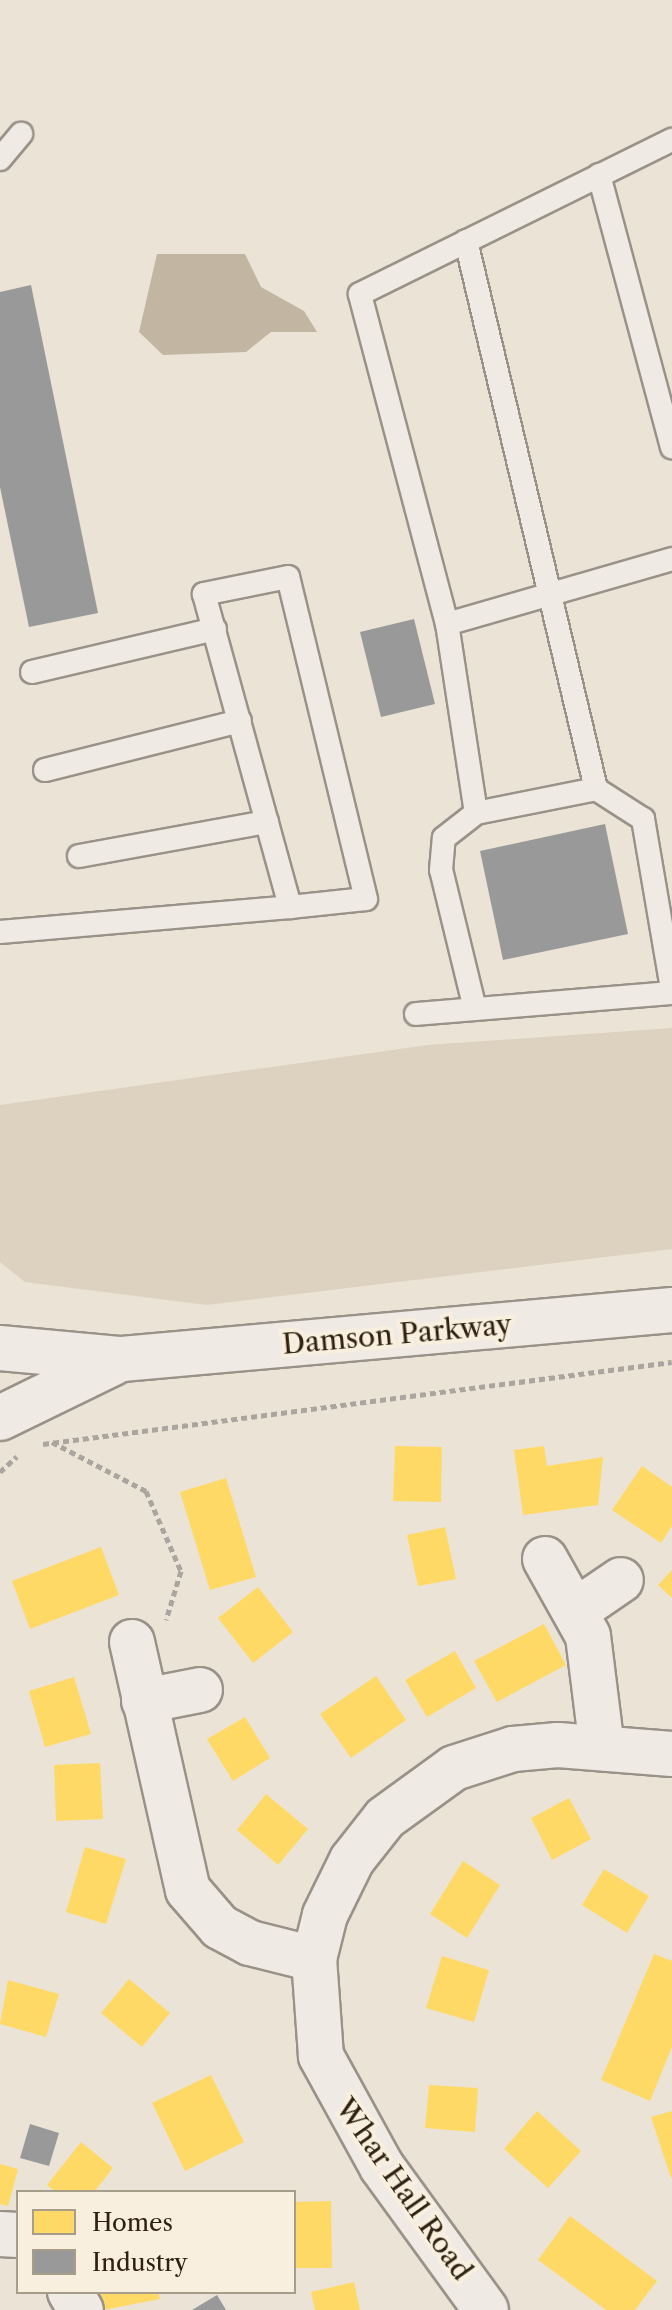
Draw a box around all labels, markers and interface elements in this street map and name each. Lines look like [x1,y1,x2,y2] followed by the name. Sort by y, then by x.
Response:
[281,1307,513,1361] street label: Damson Parkway
[329,2091,479,2287] street label: Whar Hall Road
[16,2190,296,2294] legend
[92,2208,173,2237] text: Homes
[92,2248,188,2277] text: Industry

